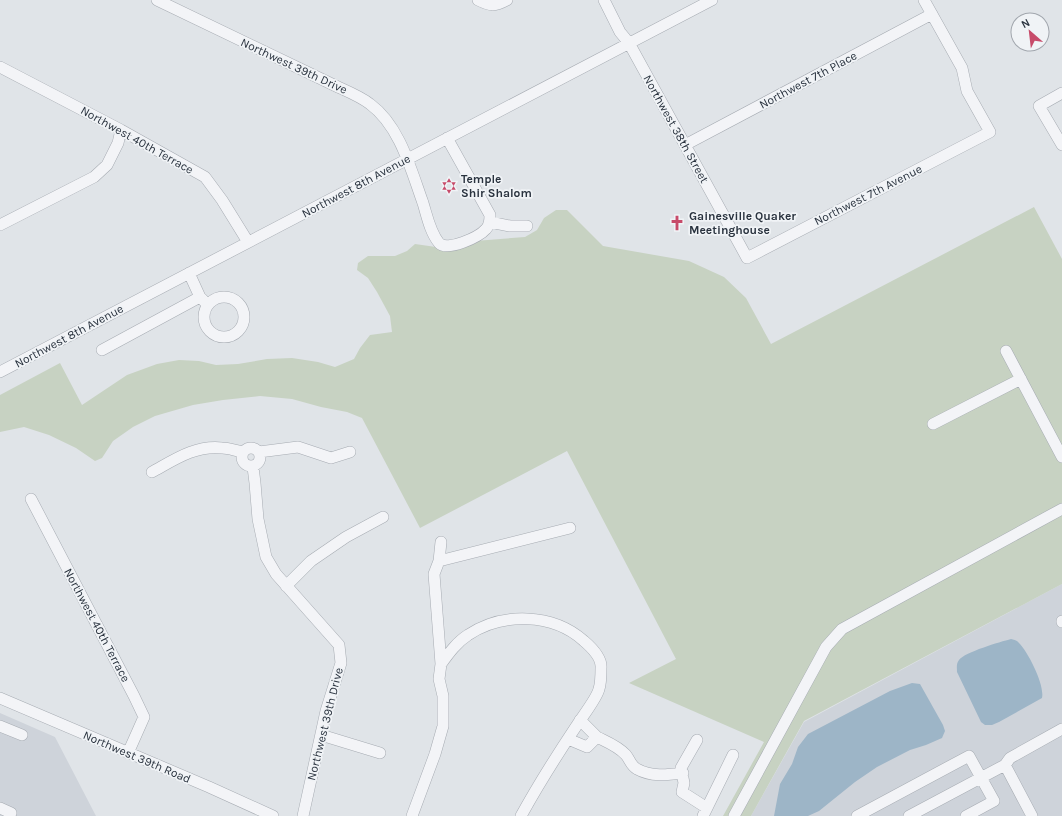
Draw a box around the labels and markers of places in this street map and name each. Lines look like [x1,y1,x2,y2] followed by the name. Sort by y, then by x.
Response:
[461,172,532,200] place label: Temple Shir Shalom
[440,177,458,195] synagogue icon: Temple Shir Shalom
[689,209,796,237] place label: Gainesville Quaker Meetinghouse
[668,214,686,232] church icon: Gainesville Quaker Meetinghouse

